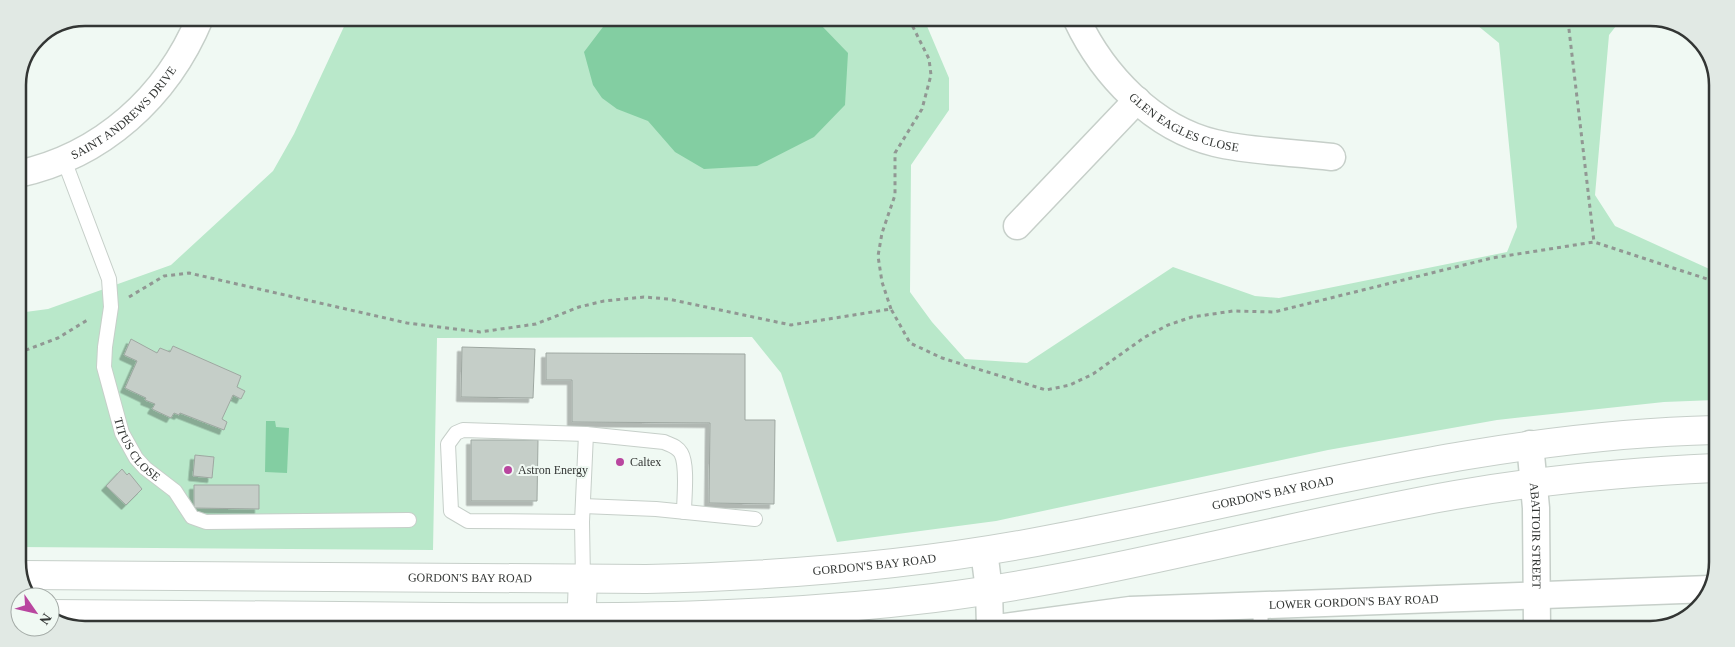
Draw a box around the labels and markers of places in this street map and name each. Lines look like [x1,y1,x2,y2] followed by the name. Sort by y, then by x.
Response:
[630,455,661,469] place label: Caltex
[614,456,626,468] marker: Caltex
[518,463,588,477] place label: Astron Energy
[502,464,514,476] marker: Astron Energy

